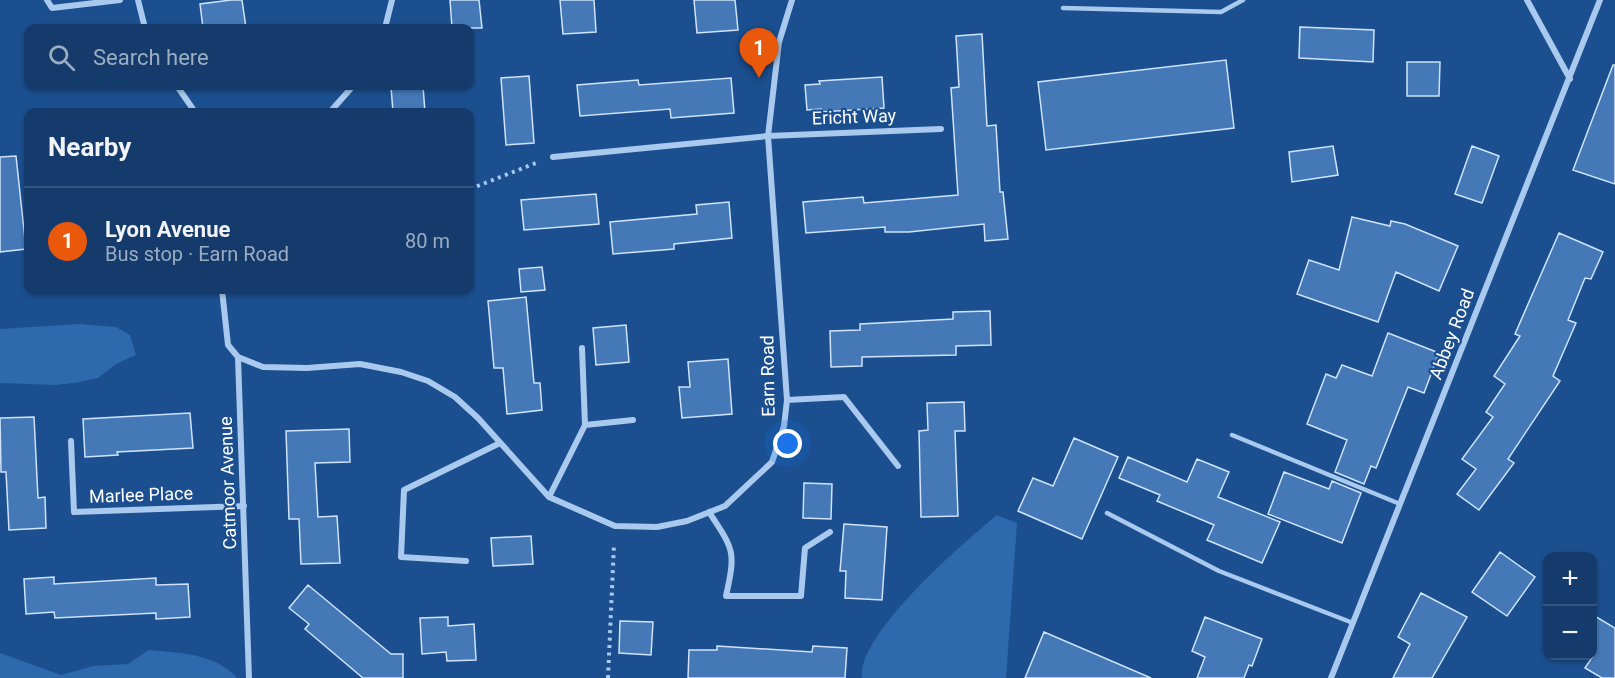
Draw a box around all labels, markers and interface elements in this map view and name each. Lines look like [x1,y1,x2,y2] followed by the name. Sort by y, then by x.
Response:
[24,24,474,90] search box
[740,28,778,78] pin: 1
[45,41,78,74] icon: search
[93,45,209,70] text: Search here
[812,105,897,128] street label: Ericht Way
[48,132,131,162] text: Nearby
[105,217,230,242] text: Lyon Avenue
[62,229,73,253] text: 1
[405,229,450,253] text: 80 m
[105,242,289,266] text: Bus stop · Earn Road
[1425,285,1478,382] street label: Abbey Road
[756,335,779,417] street label: Earn Road
[215,416,240,550] street label: Catmoor Avenue
[773,429,802,458] your location
[89,482,193,507] street label: Marlee Place
[1543,552,1597,660] map controls
[1543,552,1597,606] button: +
[1543,606,1597,660] button: −

